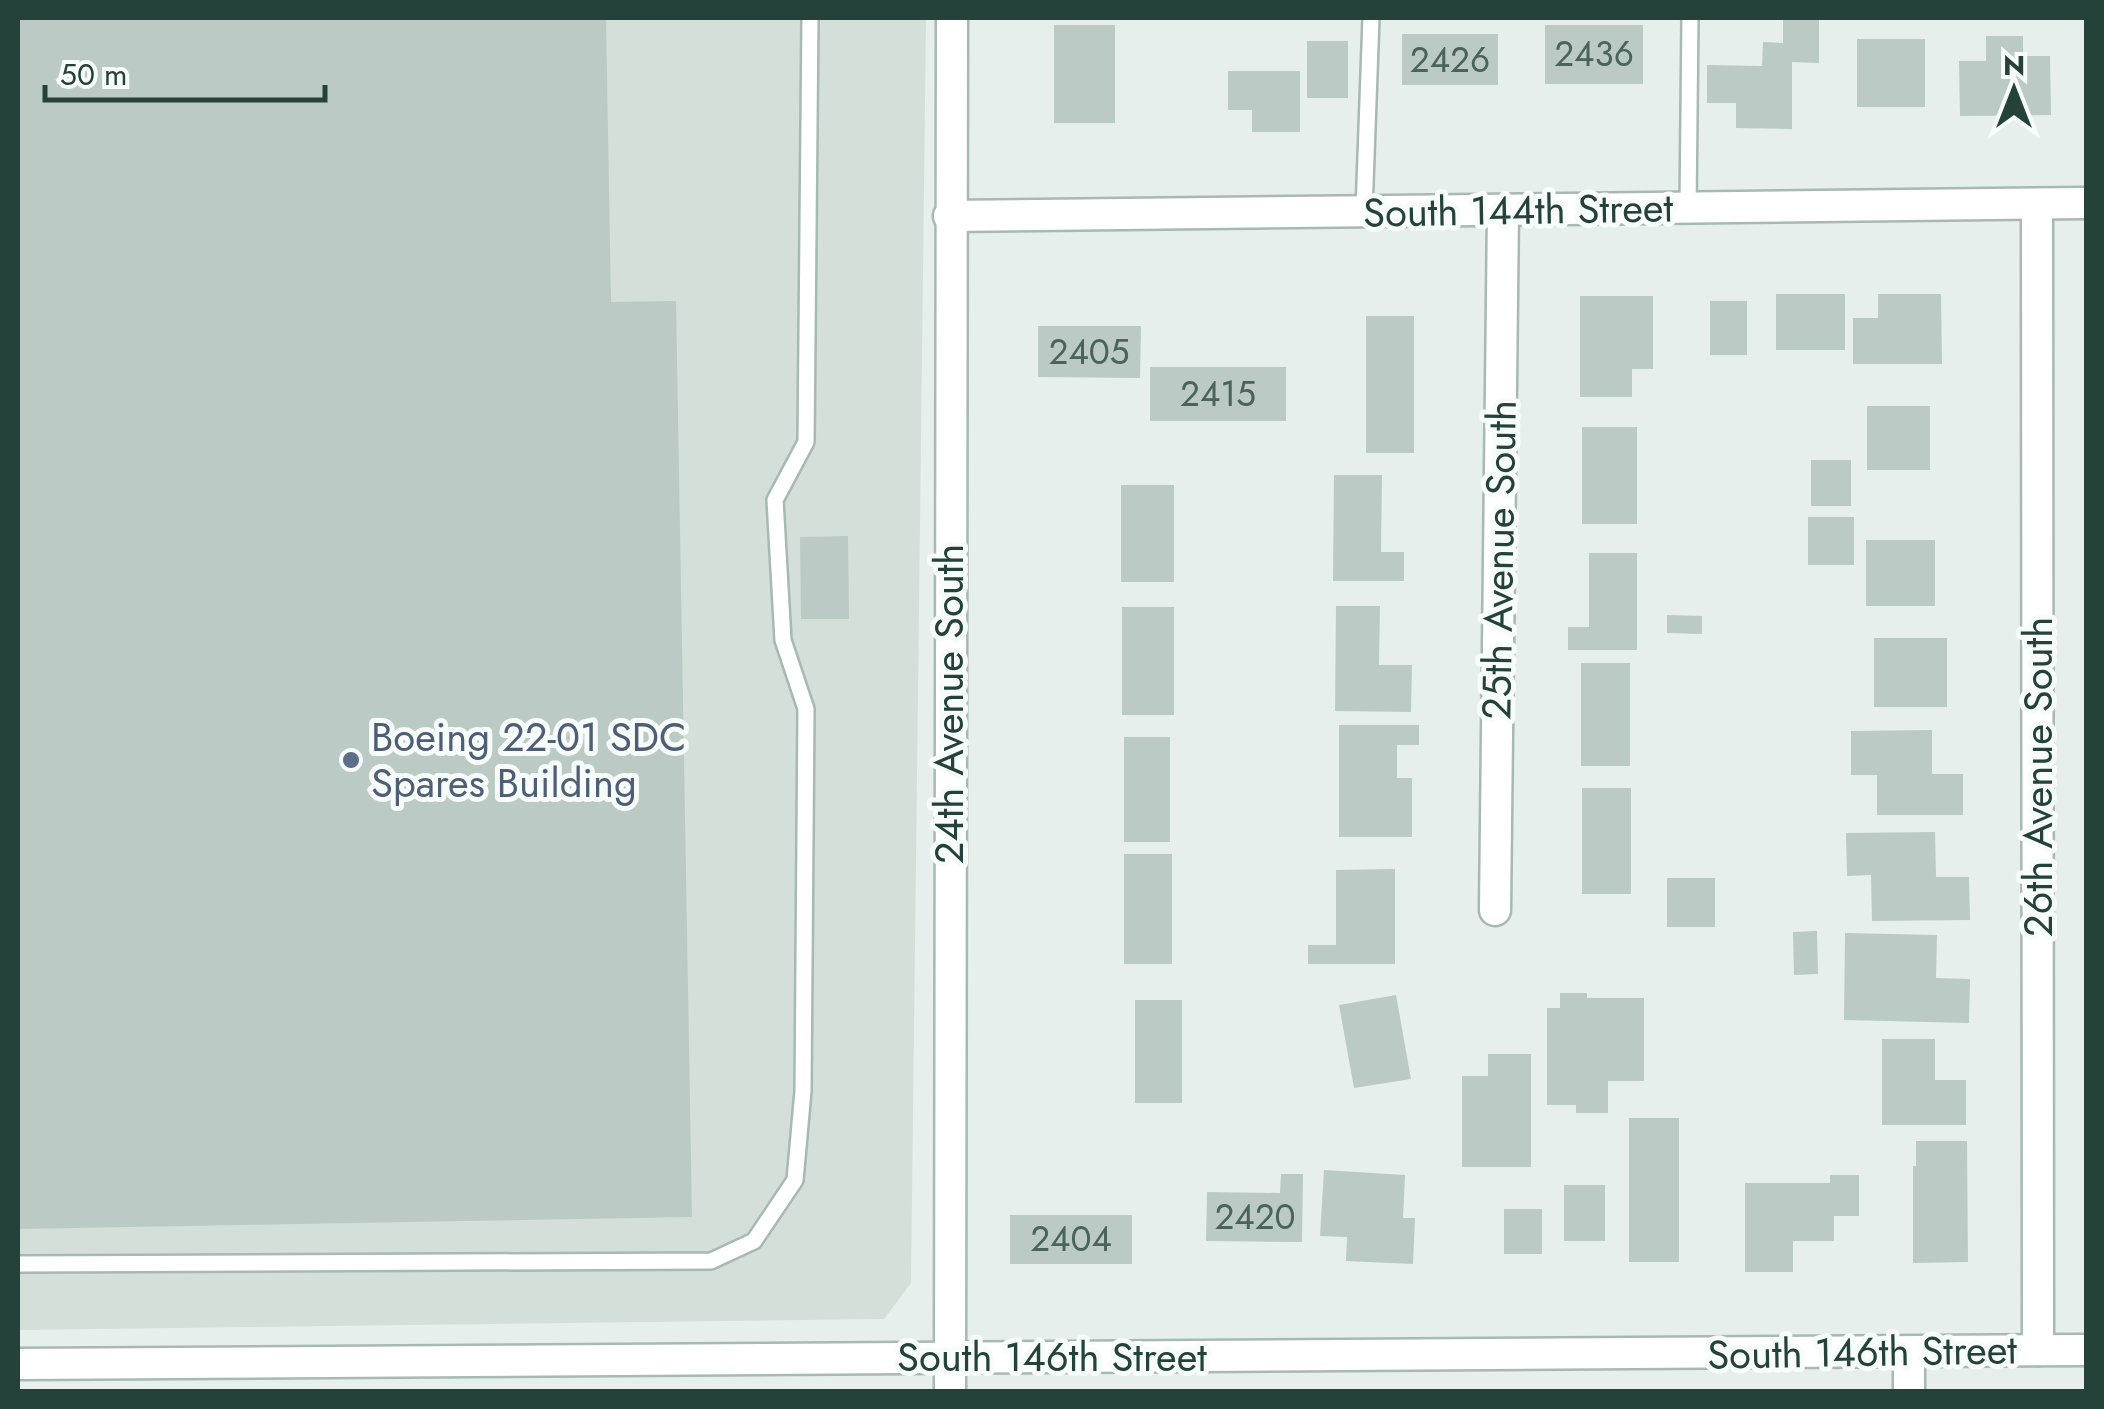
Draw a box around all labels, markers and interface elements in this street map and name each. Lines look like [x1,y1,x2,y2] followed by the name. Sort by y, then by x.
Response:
[1554,29,1634,79] house number: 2436
[1410,35,1490,85] house number: 2426
[45,40,325,102] scale bar
[1964,40,2064,140] north arrow
[2003,45,2025,86] text: N
[60,53,127,96] text: 50 m
[1362,178,1674,242] street label: South 144th Street
[1048,327,1130,377] house number: 2405
[1180,369,1256,419] house number: 2415
[1467,400,1531,720] street label: 25th Avenue South
[920,544,978,864] street label: 24th Avenue South
[2009,617,2067,937] street label: 26th Avenue South
[371,708,686,812] place label: Boeing 22-01 SDC Spares Building
[340,749,362,771] marker: Boeing 22-01 SDC Spares Building
[1214,1192,1296,1242] house number: 2420
[1030,1214,1112,1264] house number: 2404
[1707,1320,2018,1384] street label: South 146th Street
[897,1328,1207,1386] street label: South 146th Street

